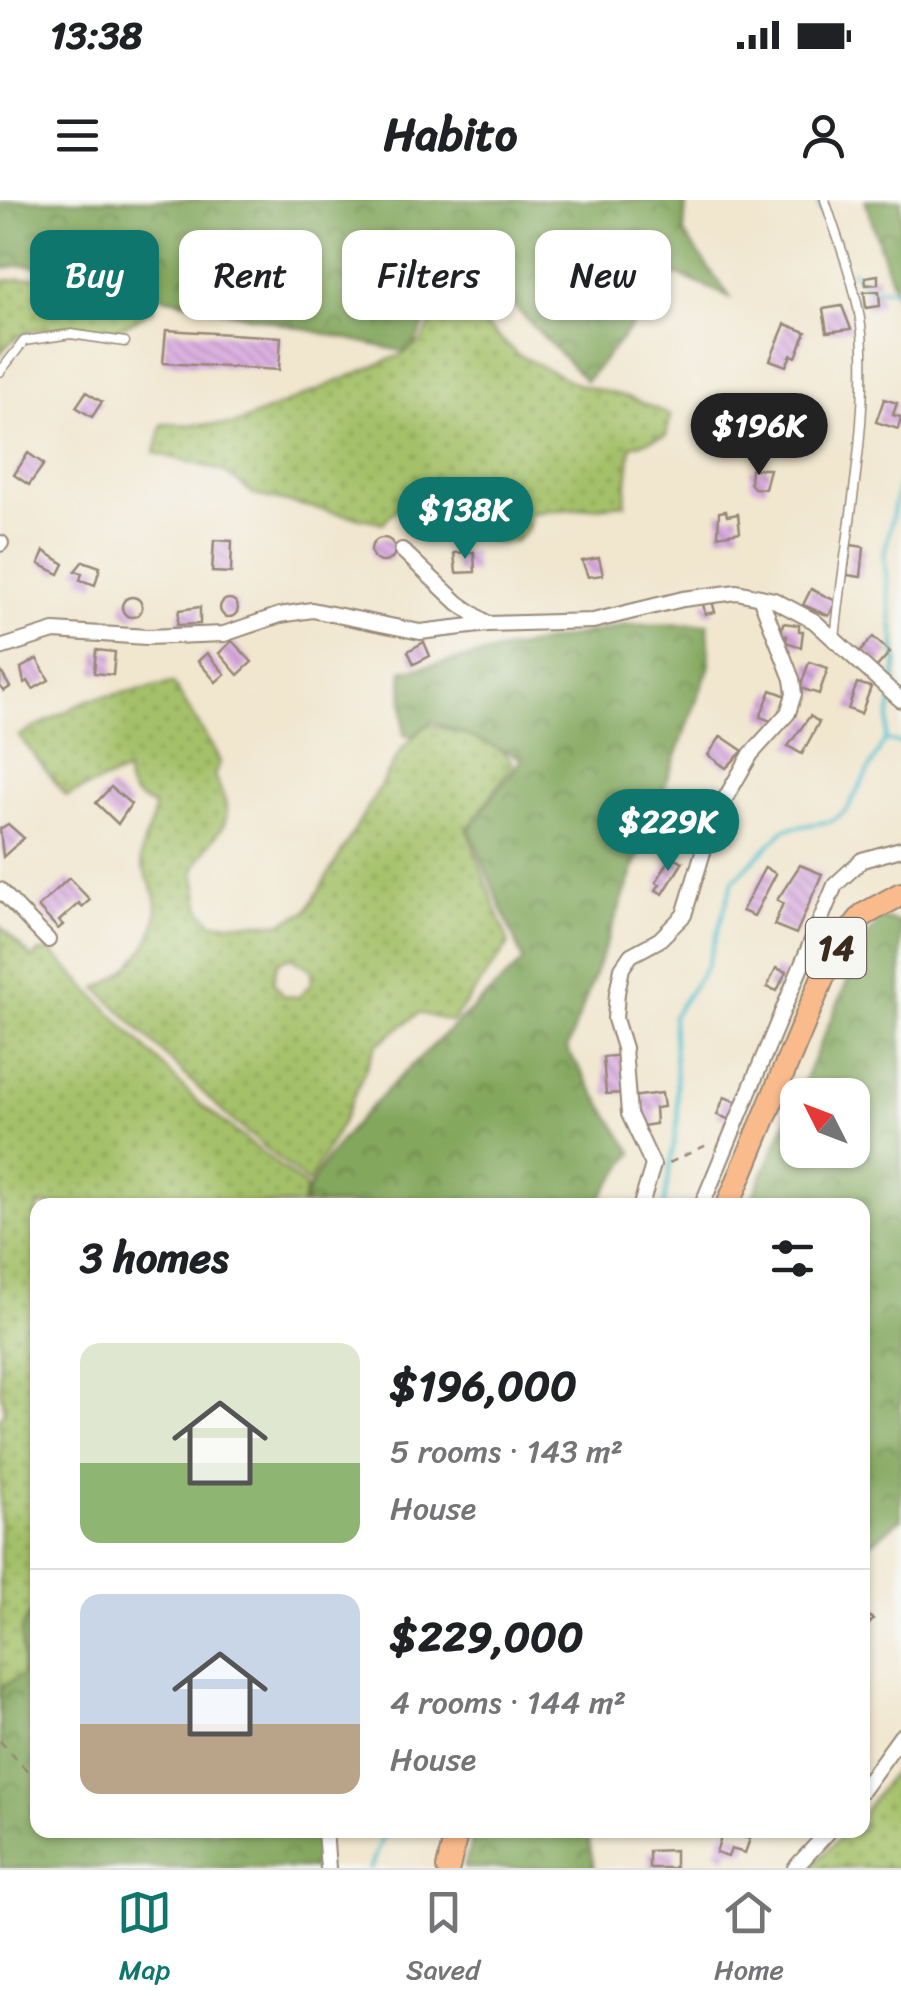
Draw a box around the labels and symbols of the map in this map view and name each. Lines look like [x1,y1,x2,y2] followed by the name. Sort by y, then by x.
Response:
[689,393,829,478] pin: $196K
[395,477,535,562] pin: $138K
[598,789,738,874] pin: $229K
[806,918,866,978] road number: 14
[780,1078,870,1168] north arrow

